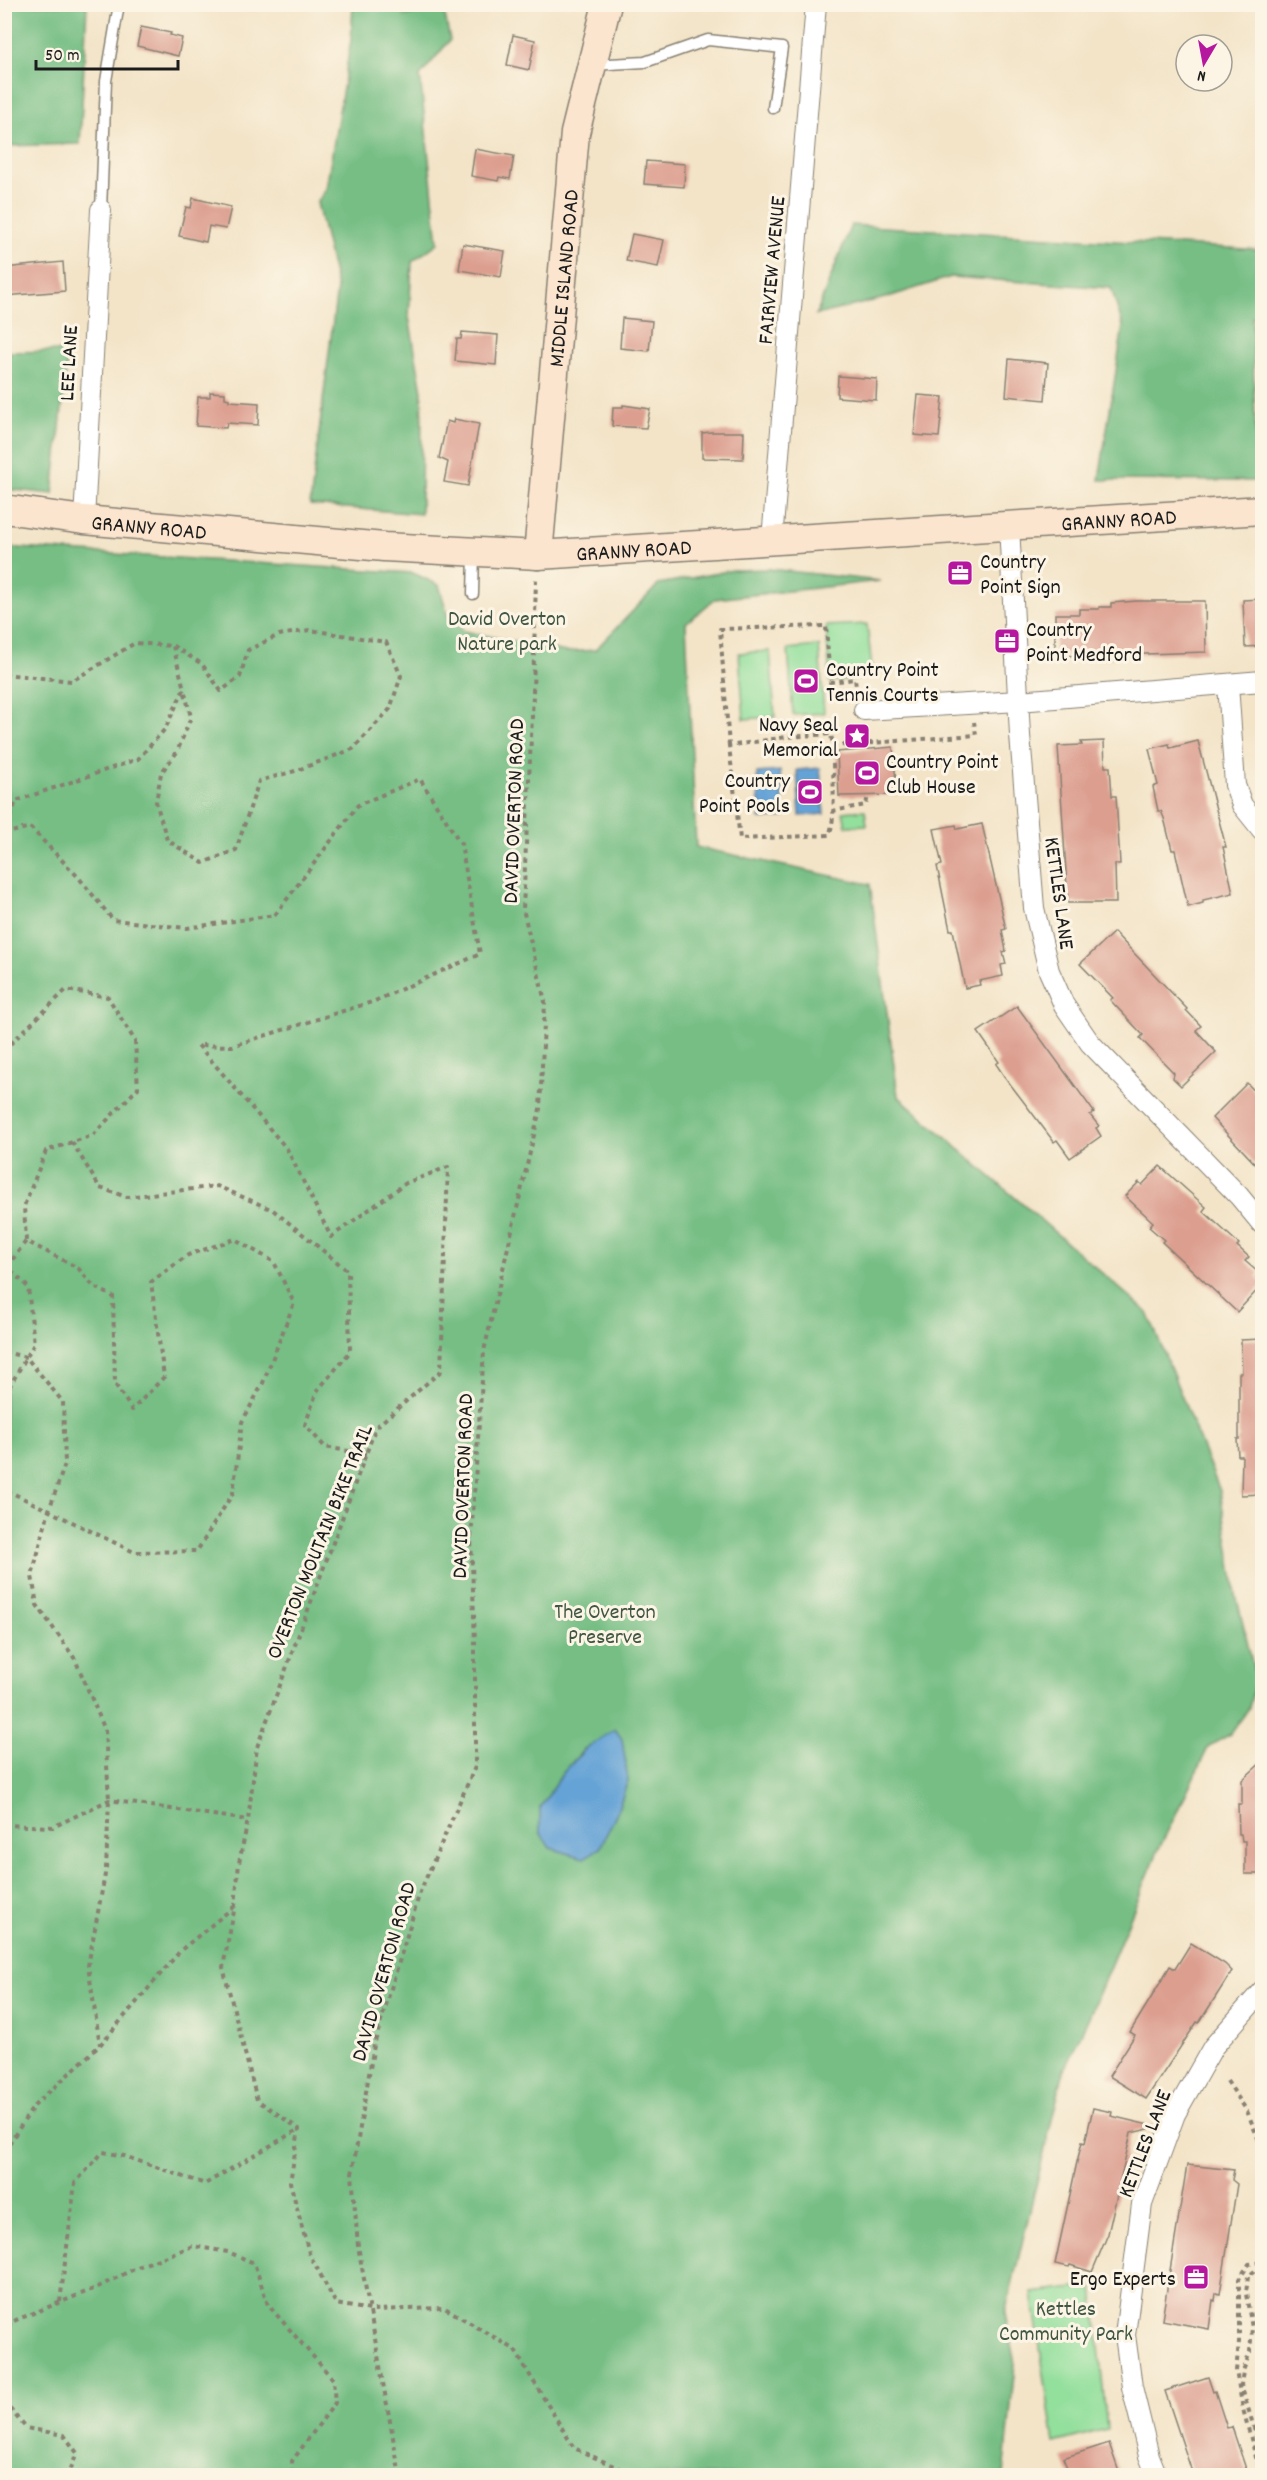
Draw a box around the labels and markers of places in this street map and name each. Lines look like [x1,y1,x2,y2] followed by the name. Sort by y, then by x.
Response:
[980,548,1061,604] place label: Country Point Sign
[945,558,975,588] office icon: Country Point Sign
[1026,616,1142,672] place label: Country Point Medford
[992,626,1022,656] office icon: Country Point Medford
[826,656,939,712] place label: Country Point Tennis Courts
[791,666,821,696] sports icon: Country Point Tennis Courts
[759,711,838,767] place label: Navy Seal Memorial
[842,721,872,751] place icon: Navy Seal Memorial
[886,748,999,804] place label: Country Point Club House
[852,758,882,788] sports icon: Country Point Club House
[699,767,791,823] place label: Country Point Pools
[795,777,825,807] sports icon: Country Point Pools
[1181,2262,1211,2292] office icon: Ergo Experts
[1070,2265,1176,2296] place label: Ergo Experts

